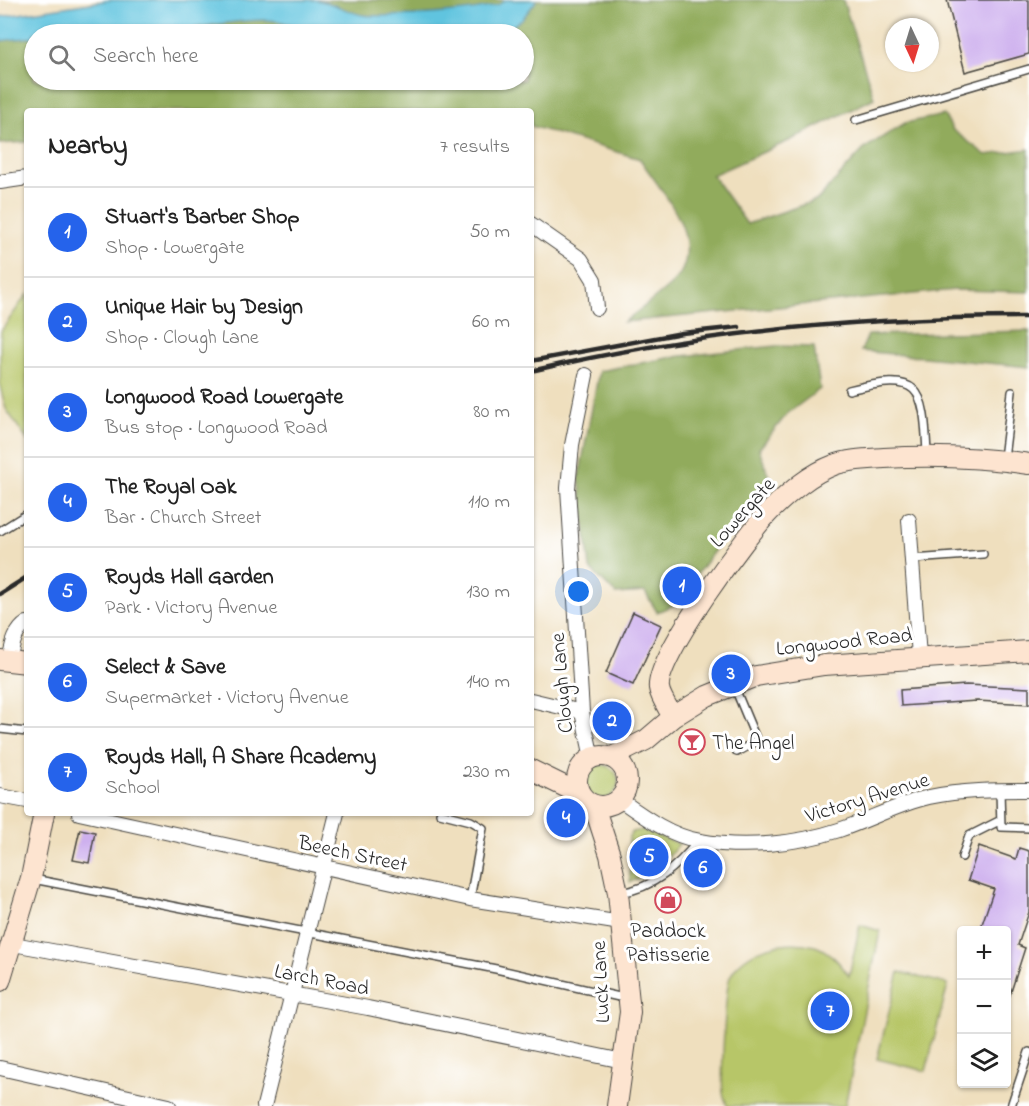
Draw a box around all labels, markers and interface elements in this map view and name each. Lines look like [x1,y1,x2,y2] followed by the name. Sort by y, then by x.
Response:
[885,18,939,72] north arrow
[24,24,534,90] search box
[45,41,78,74] icon: search
[93,41,198,73] text: Search here
[48,128,127,166] text: Nearby
[440,133,510,162] text: 7 results
[105,202,299,234] text: Stuart's Barber Shop
[64,218,71,247] text: 1
[469,218,510,247] text: 50 m
[105,234,244,263] text: Shop · Lowergate
[105,292,303,324] text: Unique Hair by Design
[63,308,72,337] text: 2
[472,308,510,337] text: 60 m
[105,324,259,353] text: Shop · Clough Lane
[105,382,343,414] text: Longwood Road Lowergate
[63,398,72,427] text: 3
[473,398,510,427] text: 80 m
[105,414,328,443] text: Bus stop · Longwood Road
[704,471,785,557] street label: Lowergate
[105,472,236,504] text: The Royal Oak
[63,488,72,517] text: 4
[468,488,510,517] text: 110 m
[105,504,262,533] text: Bar · Church Street
[105,562,274,594] text: Royds Hall Garden
[662,564,702,608] pin: 1
[564,577,593,606] your location
[62,578,73,607] text: 5
[466,578,510,607] text: 130 m
[105,594,278,623] text: Park · Victory Avenue
[775,621,914,667] street label: Longwood Road
[544,631,584,734] street label: Clough Lane
[105,652,226,684] text: Select & Save
[712,652,750,696] pin: 3
[63,668,72,697] text: 6
[466,668,510,697] text: 140 m
[105,684,349,713] text: Supermarket · Victory Avenue
[592,698,632,744] pin: 2
[677,727,707,757] bar icon: The Angel
[712,729,794,761] place label: The Angel
[105,742,376,774] text: Royds Hall, A Share Academy
[63,758,72,787] text: 7
[463,758,510,787] text: 230 m
[801,766,934,834] street label: Victory Avenue
[105,774,160,803] text: School
[546,796,586,840] pin: 4
[294,829,410,881] street label: Beech Street
[630,834,668,880] pin: 5
[684,846,722,890] pin: 6
[653,885,683,915] shop icon: Paddock Patisserie
[626,917,710,971] place label: Paddock Patisserie
[957,926,1011,1088] map controls
[957,926,1011,980] button: +
[585,939,619,1024] street label: Luck Lane
[272,957,372,1005] street label: Larch Road
[957,980,1011,1034] button: −
[810,988,850,1034] pin: 7
[957,1034,1011,1088] button: layers

